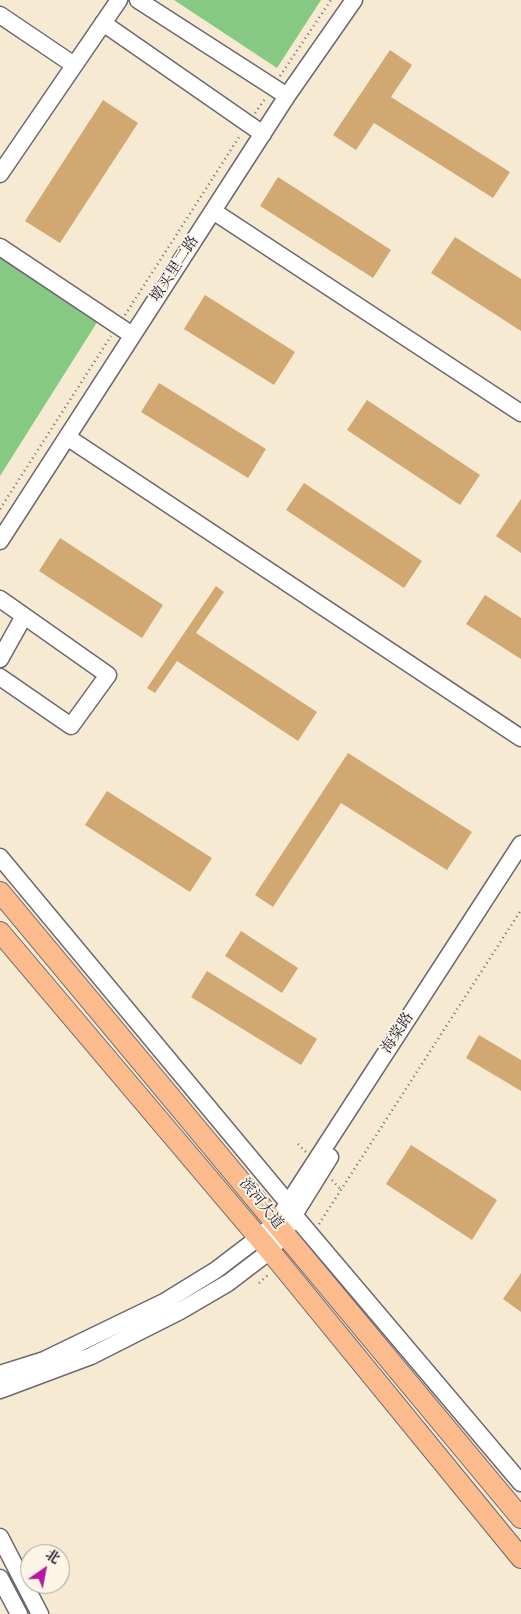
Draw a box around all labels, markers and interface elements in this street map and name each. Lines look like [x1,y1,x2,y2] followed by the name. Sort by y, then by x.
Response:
[147,233,203,305] street label: 墩买里二路
[378,1009,418,1057] street label: 海棠路
[235,1175,287,1233] street label: 滨河大道
[20,1544,70,1594] north arrow
[42,1546,63,1568] text: 北

